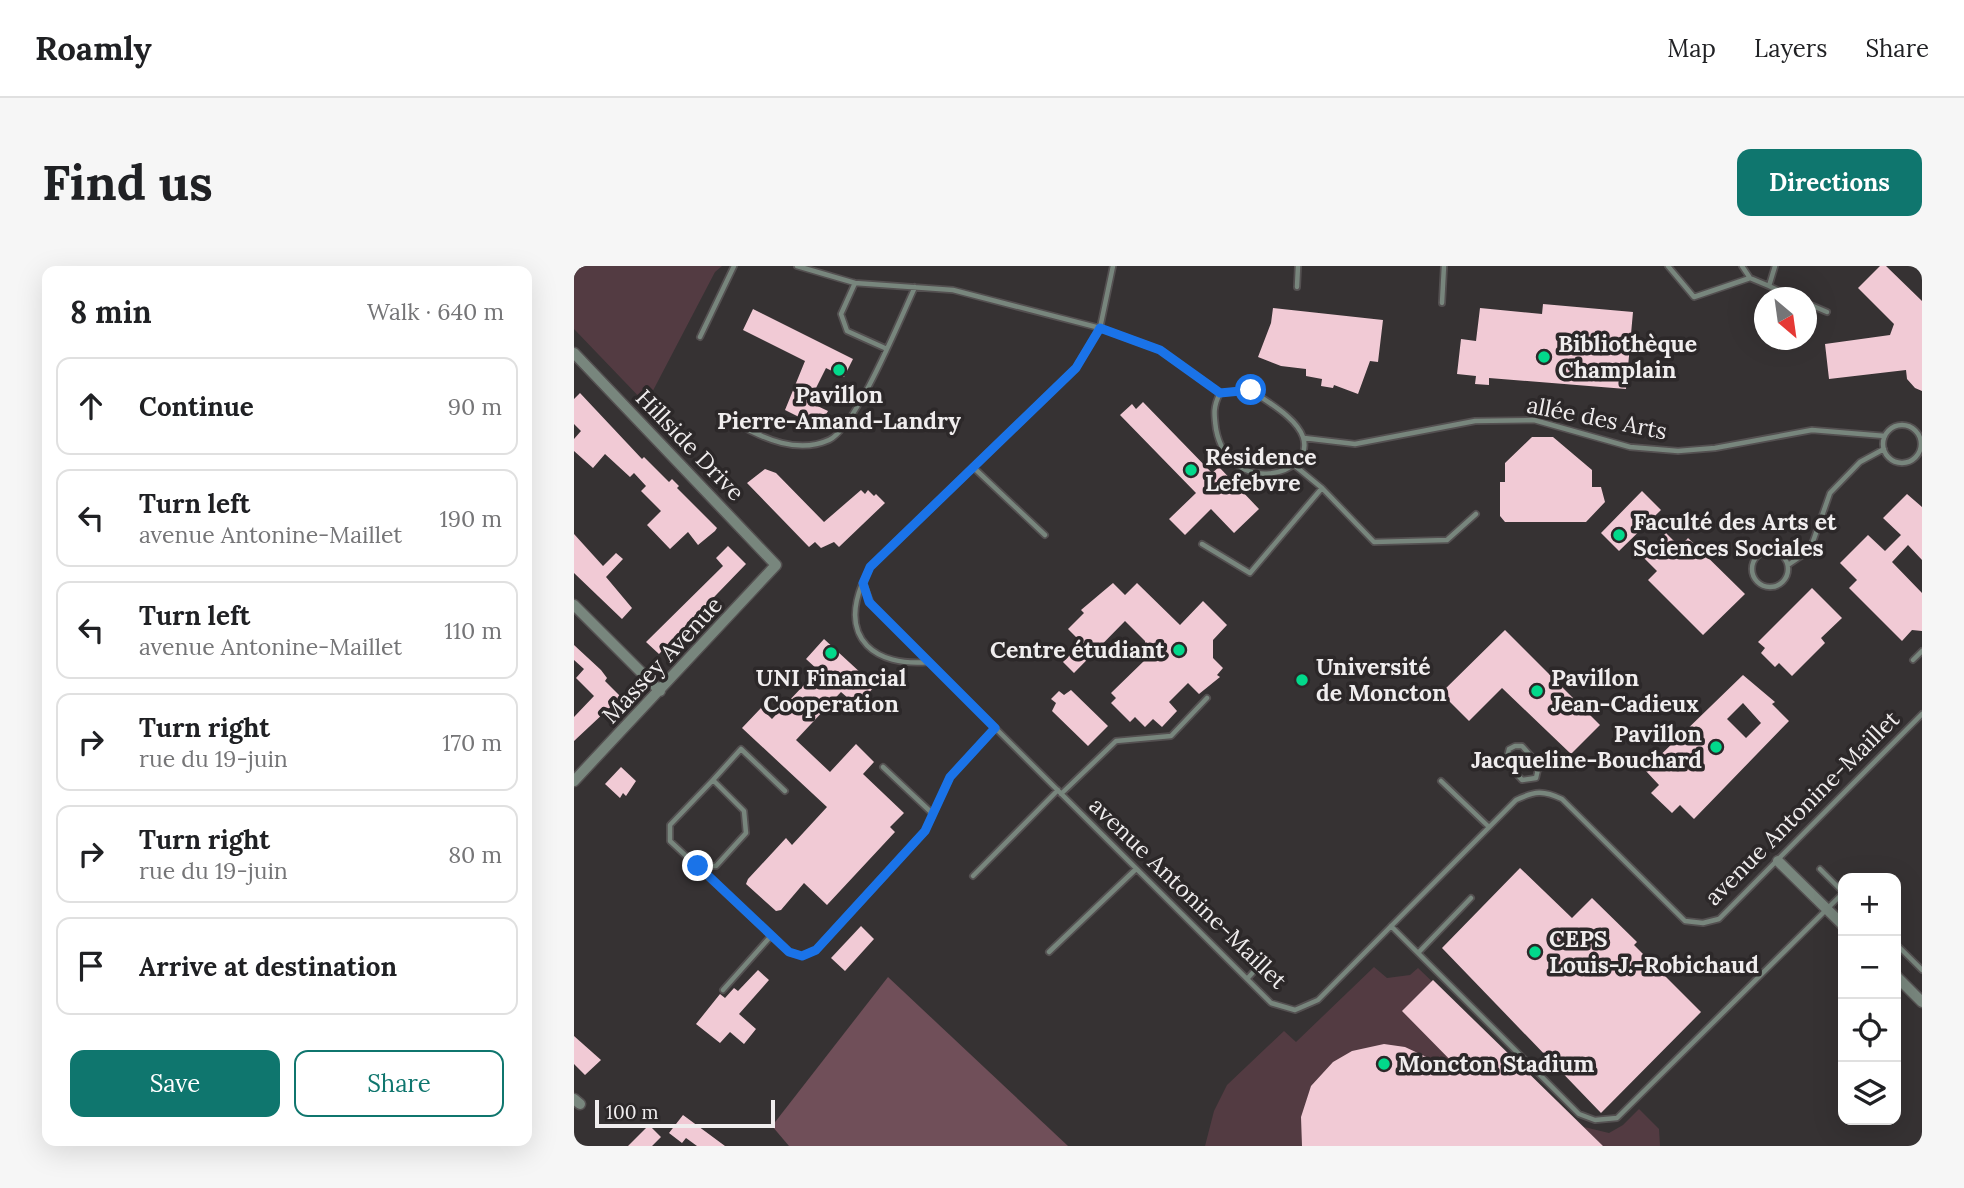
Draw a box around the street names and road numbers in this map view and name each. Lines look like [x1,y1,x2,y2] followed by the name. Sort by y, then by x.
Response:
[630,383,751,506] street label: Hillside Drive
[1525,390,1670,445] street label: allée des Arts
[595,590,728,729] street label: Massey Avenue
[1698,704,1905,911] street label: avenue Antonine-Maillet
[1084,791,1293,995] street label: avenue Antonine-Maillet

